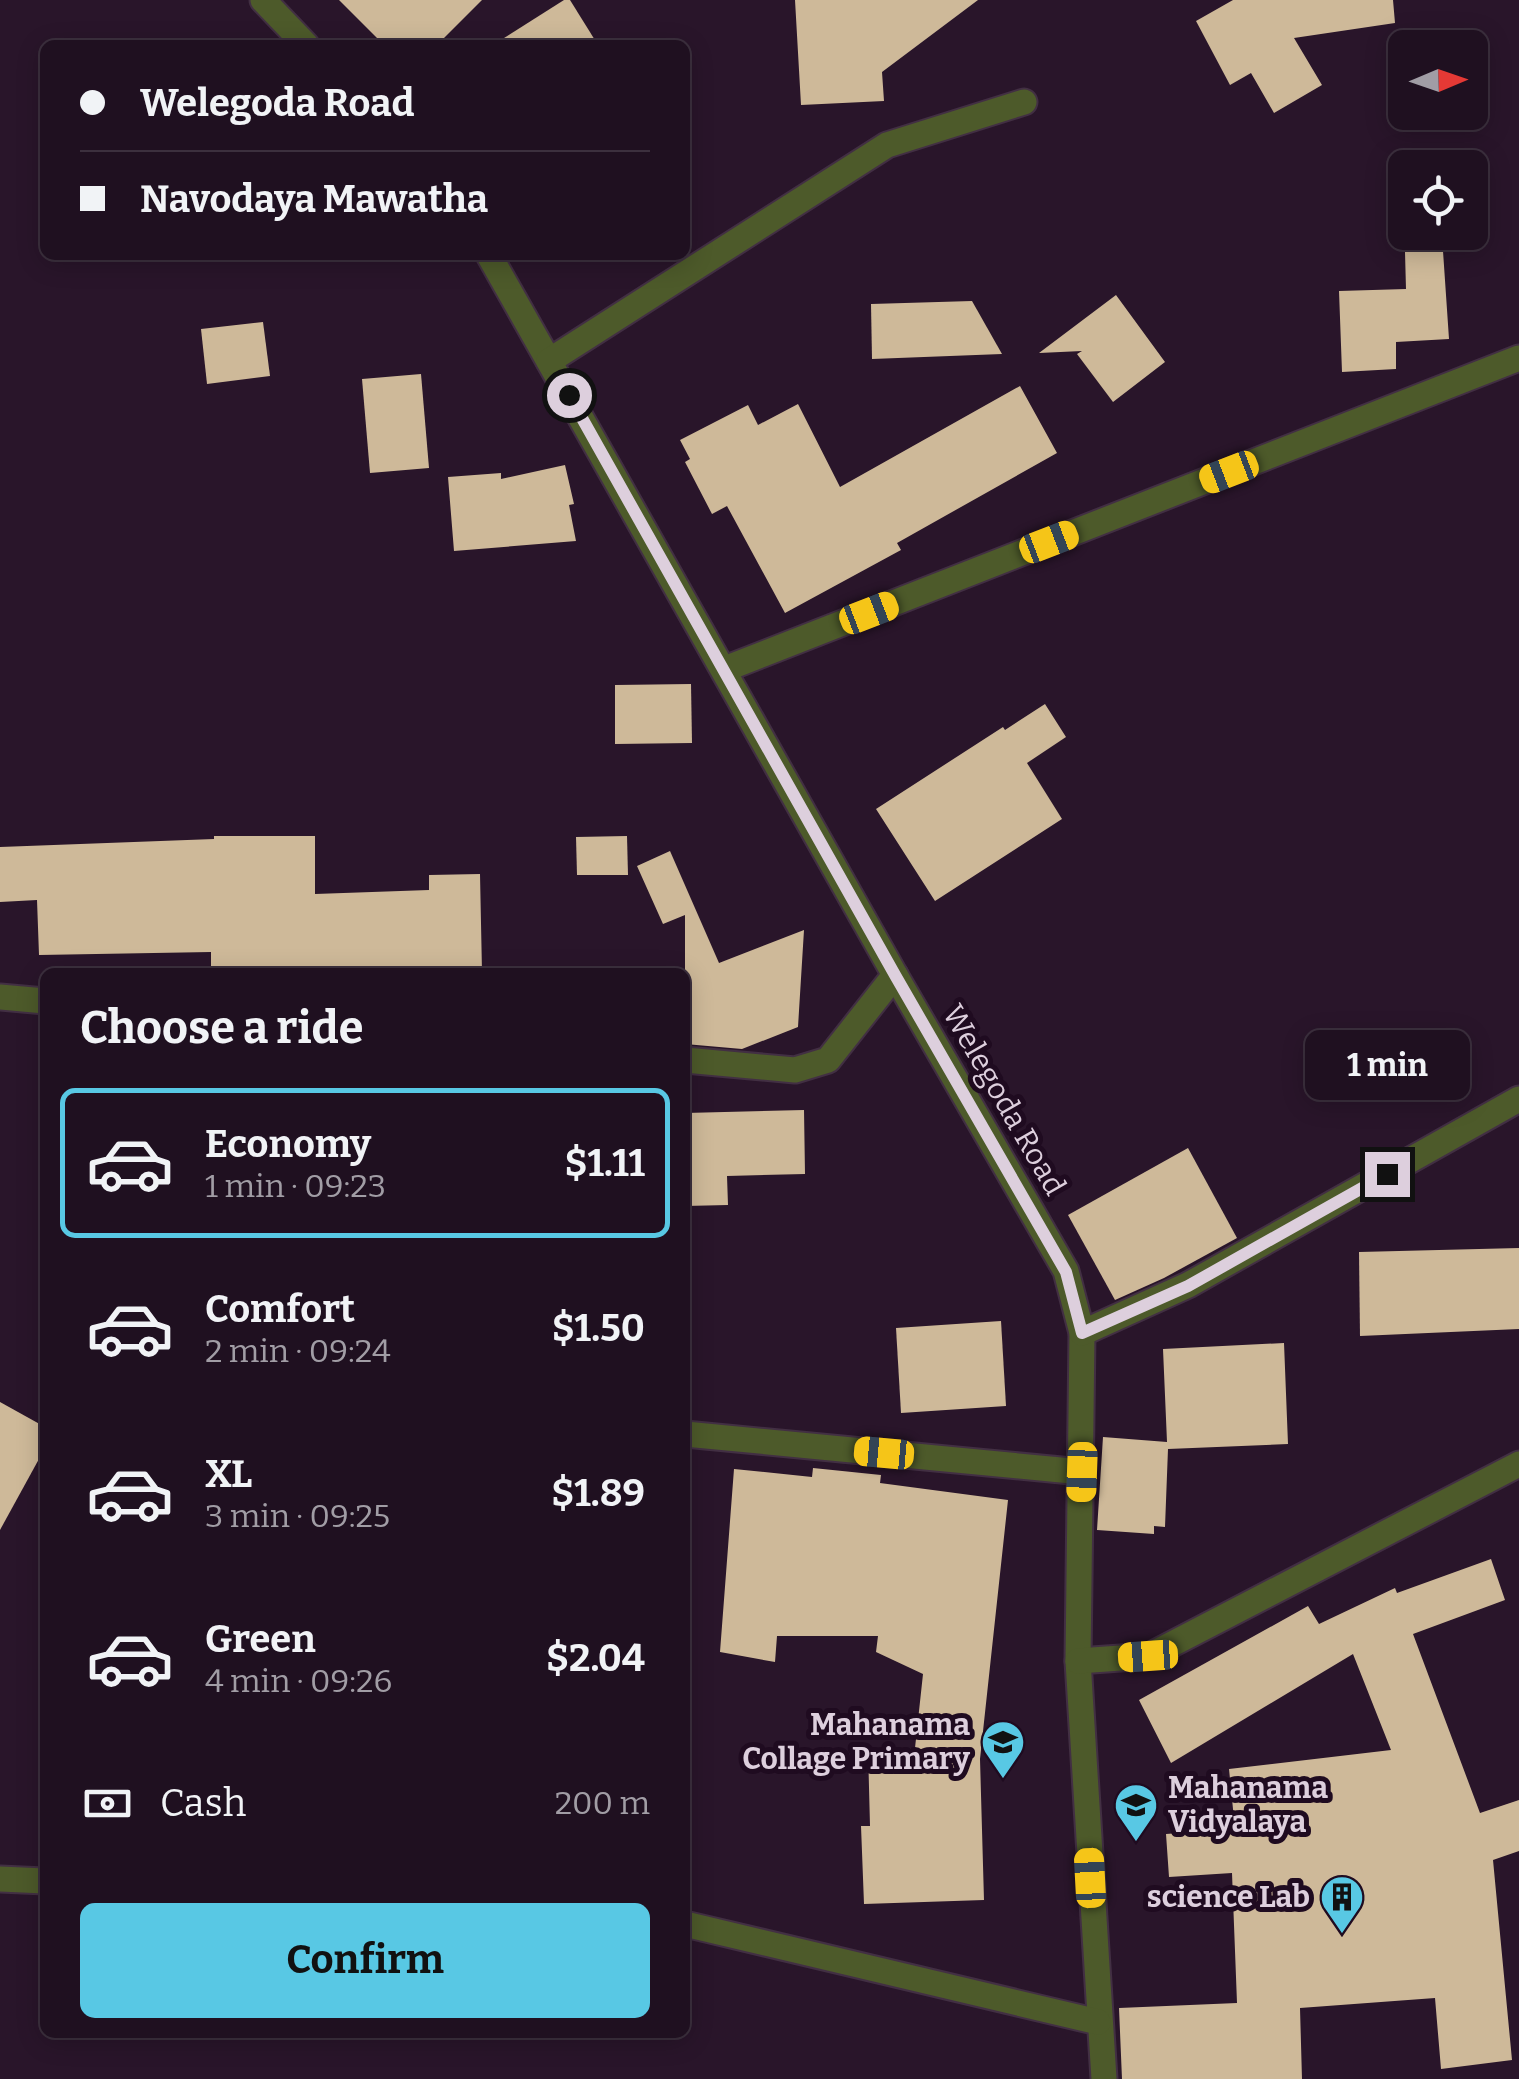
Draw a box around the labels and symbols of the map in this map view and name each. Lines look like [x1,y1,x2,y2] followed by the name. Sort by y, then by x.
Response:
[1388,30,1488,130] north arrow
[547,373,592,418] route start
[1196,447,1262,497] car
[1016,517,1082,567] car
[836,588,902,638] car
[935,998,1073,1202] street label: Welegoda Road
[1304,1029,1470,1099] callout: 1 min
[1365,1152,1410,1197] route end
[853,1435,915,1471] car
[1066,1441,1098,1503] car
[1117,1639,1179,1673] car
[742,1707,970,1777] place label: Mahanama Collage Primary
[980,1719,1026,1780] school or university icon: Mahanama Collage Primary
[1168,1770,1328,1840] place label: Mahanama Vidyalaya
[1113,1782,1159,1843] school or university icon: Mahanama Vidyalaya
[1073,1847,1107,1909] car
[1319,1874,1365,1935] building icon: science Lab
[1147,1879,1310,1915] place label: science Lab

